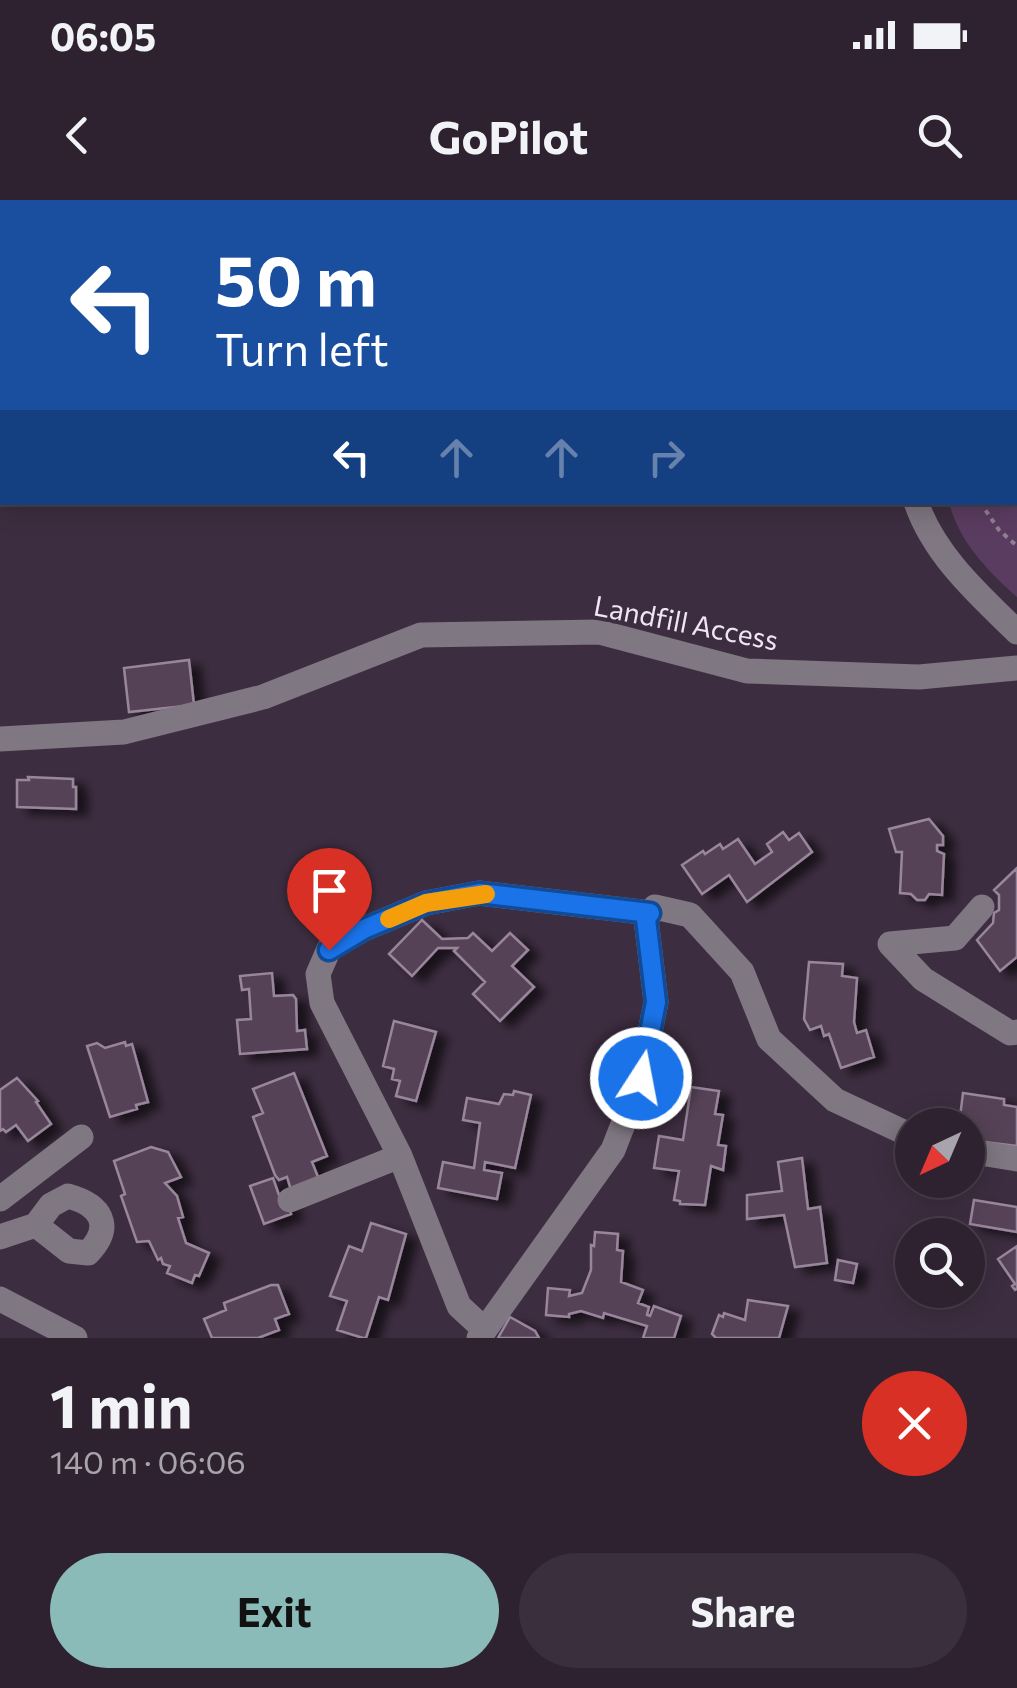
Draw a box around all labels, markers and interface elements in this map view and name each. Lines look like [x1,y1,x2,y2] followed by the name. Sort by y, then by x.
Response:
[50,12,156,59] text: 06:05
[50,108,105,163] icon: back
[429,108,588,163] text: GoPilot
[912,108,967,163] icon: search
[215,235,377,320] text: 50 m
[50,240,180,370] icon: left
[215,320,389,375] text: Turn left
[324,430,379,485] icon: left
[429,430,484,485] icon: ahead
[534,430,589,485] icon: ahead
[639,430,694,485] icon: right
[591,587,781,657] street label: Landfill Access
[287,848,372,951] pin
[302,863,357,918] icon: arrive
[589,1026,693,1130] position arrow
[895,1108,985,1198] north arrow
[895,1108,985,1308] map controls
[895,1218,985,1308] button: search
[50,1367,192,1440] text: 1 min
[862,1371,967,1476] button: close
[50,1441,246,1481] text: 140 m · 06:06
[50,1553,499,1668] button: Exit
[519,1553,967,1668] button: Share

